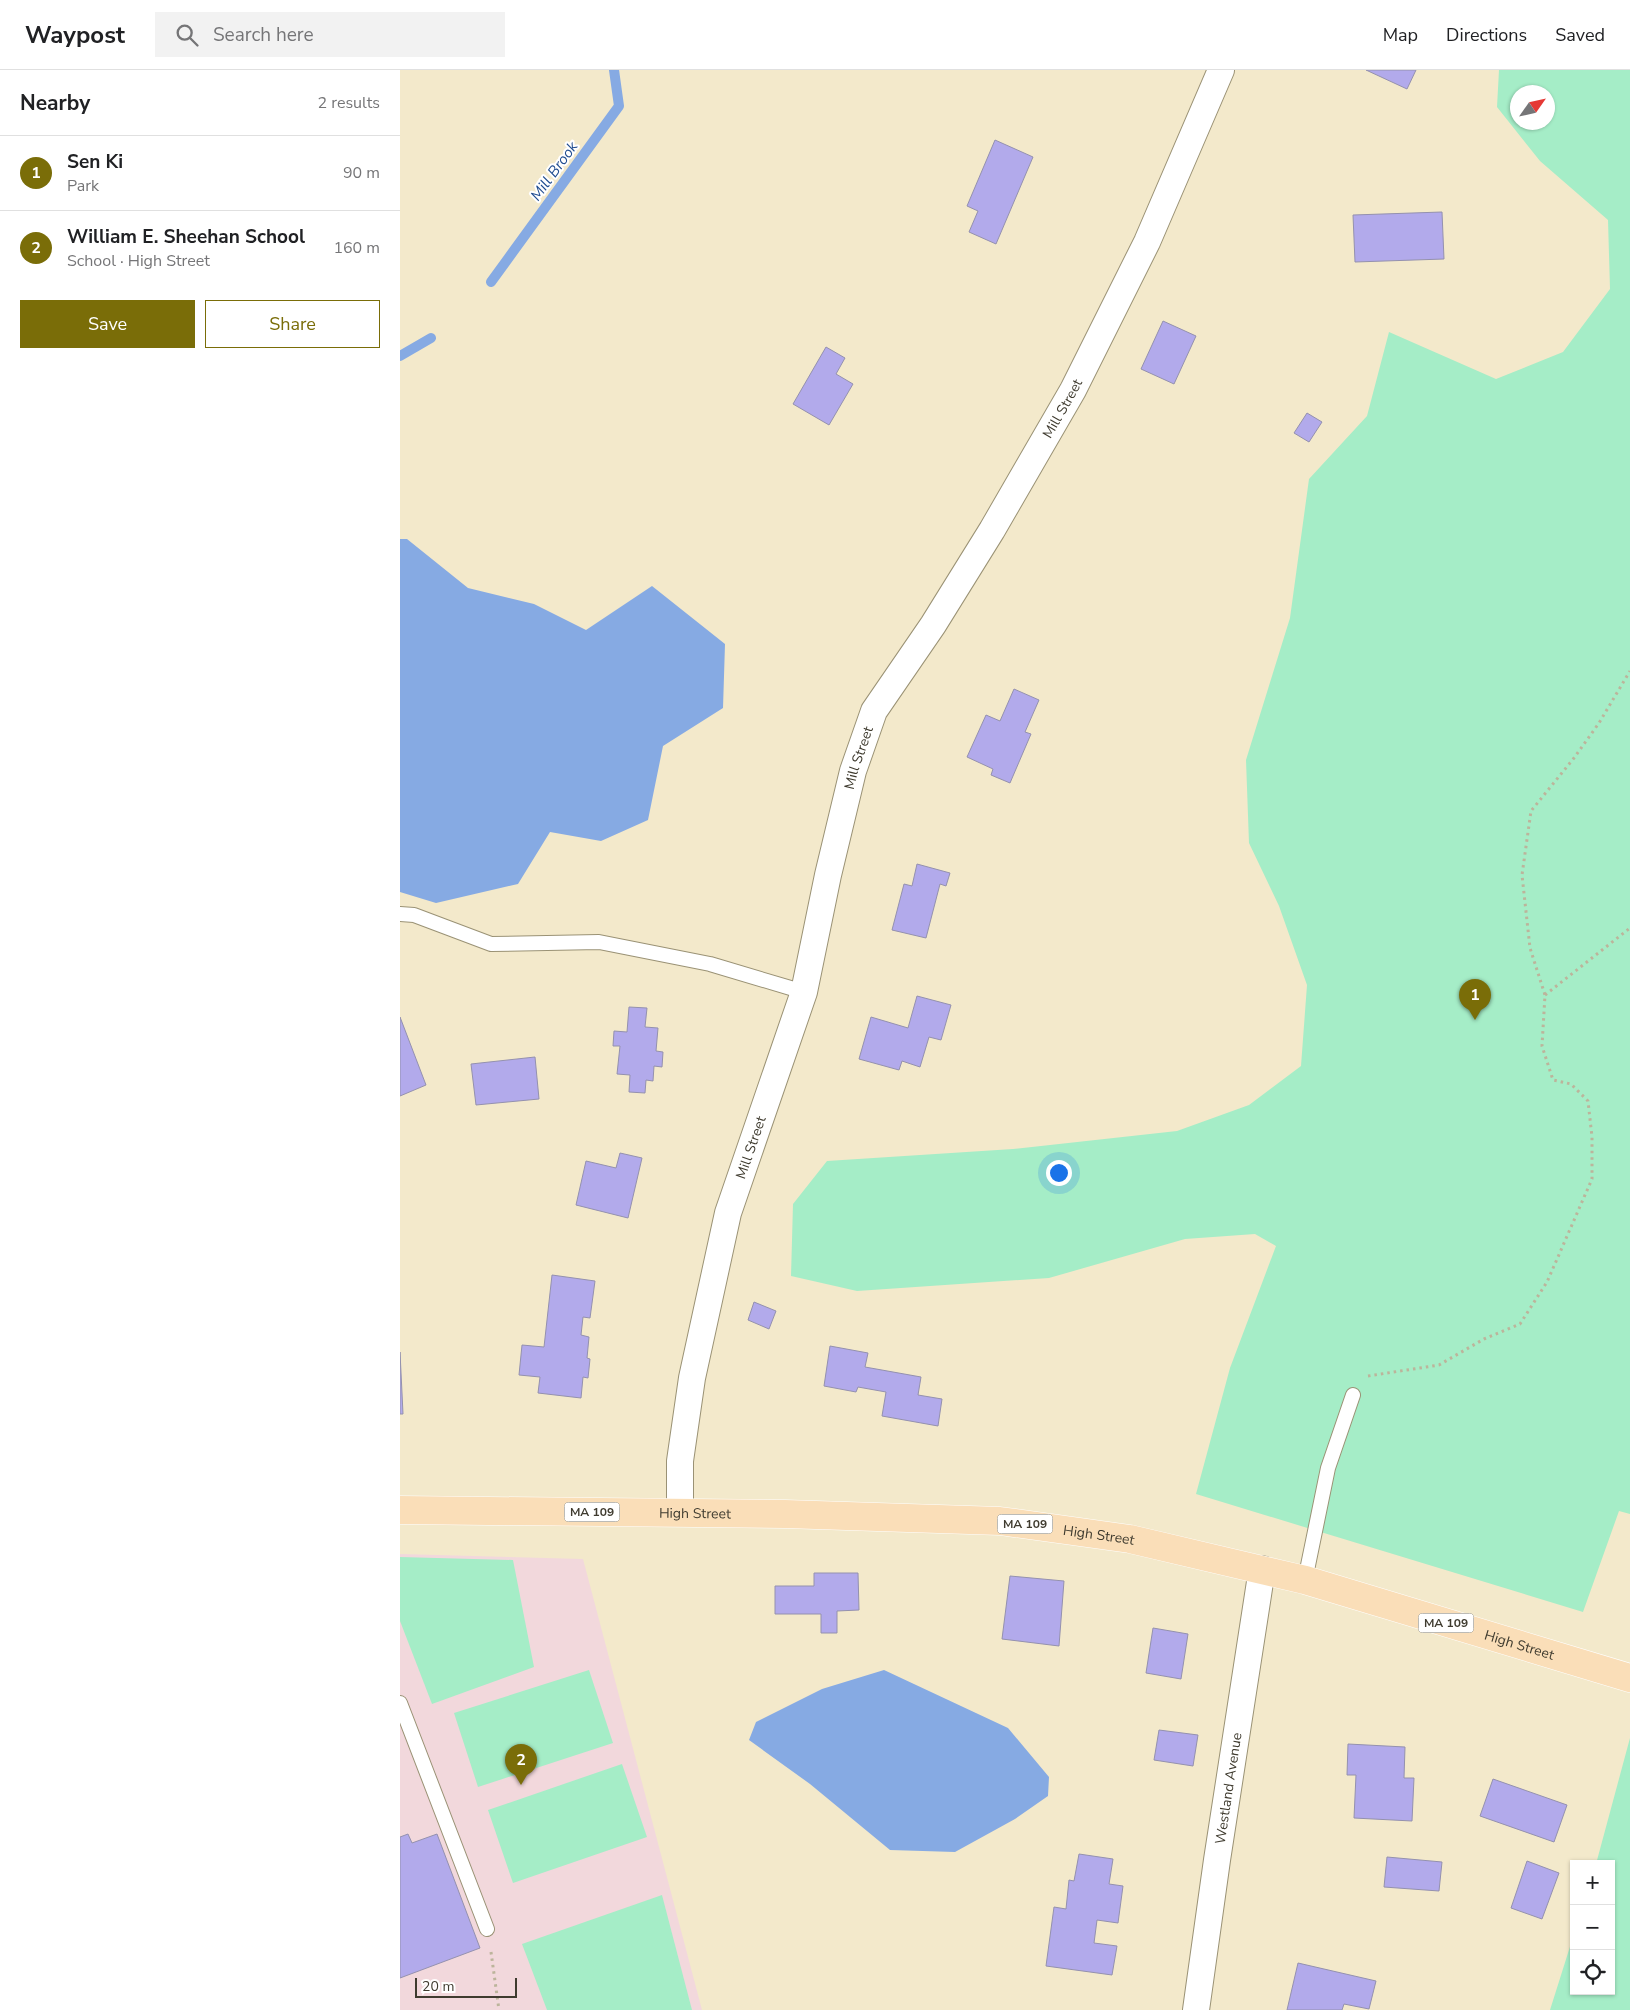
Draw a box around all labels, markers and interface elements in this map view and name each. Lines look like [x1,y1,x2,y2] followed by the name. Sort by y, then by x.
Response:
[155,12,505,57] search box
[25,19,125,51] text: Waypost
[173,21,201,49] icon: search
[213,22,314,48] text: Search here
[1383,23,1418,47] text: Map
[1446,23,1527,47] text: Directions
[1555,23,1605,47] text: Saved
[1510,85,1555,130] north arrow
[20,89,90,117] text: Nearby
[318,92,380,114] text: 2 results
[526,137,583,205] water label: Mill Brook
[67,149,123,175] text: Sen Ki
[31,162,41,184] text: 1
[343,162,380,184] text: 90 m
[67,175,99,197] text: Park
[67,224,305,250] text: William E. Sheehan School
[31,237,41,259] text: 2
[333,237,380,259] text: 160 m
[67,250,210,272] text: School · High Street
[20,300,195,348] button: Save
[205,300,380,348] button: Share
[1038,375,1087,441] street label: Mill Street
[839,724,877,791] street label: Mill Street
[1459,979,1491,1020] pin: 1
[731,1113,770,1182] street label: Mill Street
[1046,1160,1072,1186] your location
[564,1502,620,1521] road number: MA 109
[659,1503,731,1523] street label: High Street
[998,1515,1052,1534] road number: MA 109
[1062,1520,1137,1549] street label: High Street
[1418,1614,1474,1632] road number: MA 109
[1482,1625,1557,1664] street label: High Street
[1210,1731,1246,1845] street label: Westland Avenue
[505,1744,537,1785] pin: 2
[1570,1860,1615,1995] map controls
[1570,1860,1615,1905] button: +
[1570,1905,1615,1950] button: −
[1570,1950,1615,1995] button: locate
[415,1975,518,1998] scale bar
[422,1977,454,1996] text: 20 m

